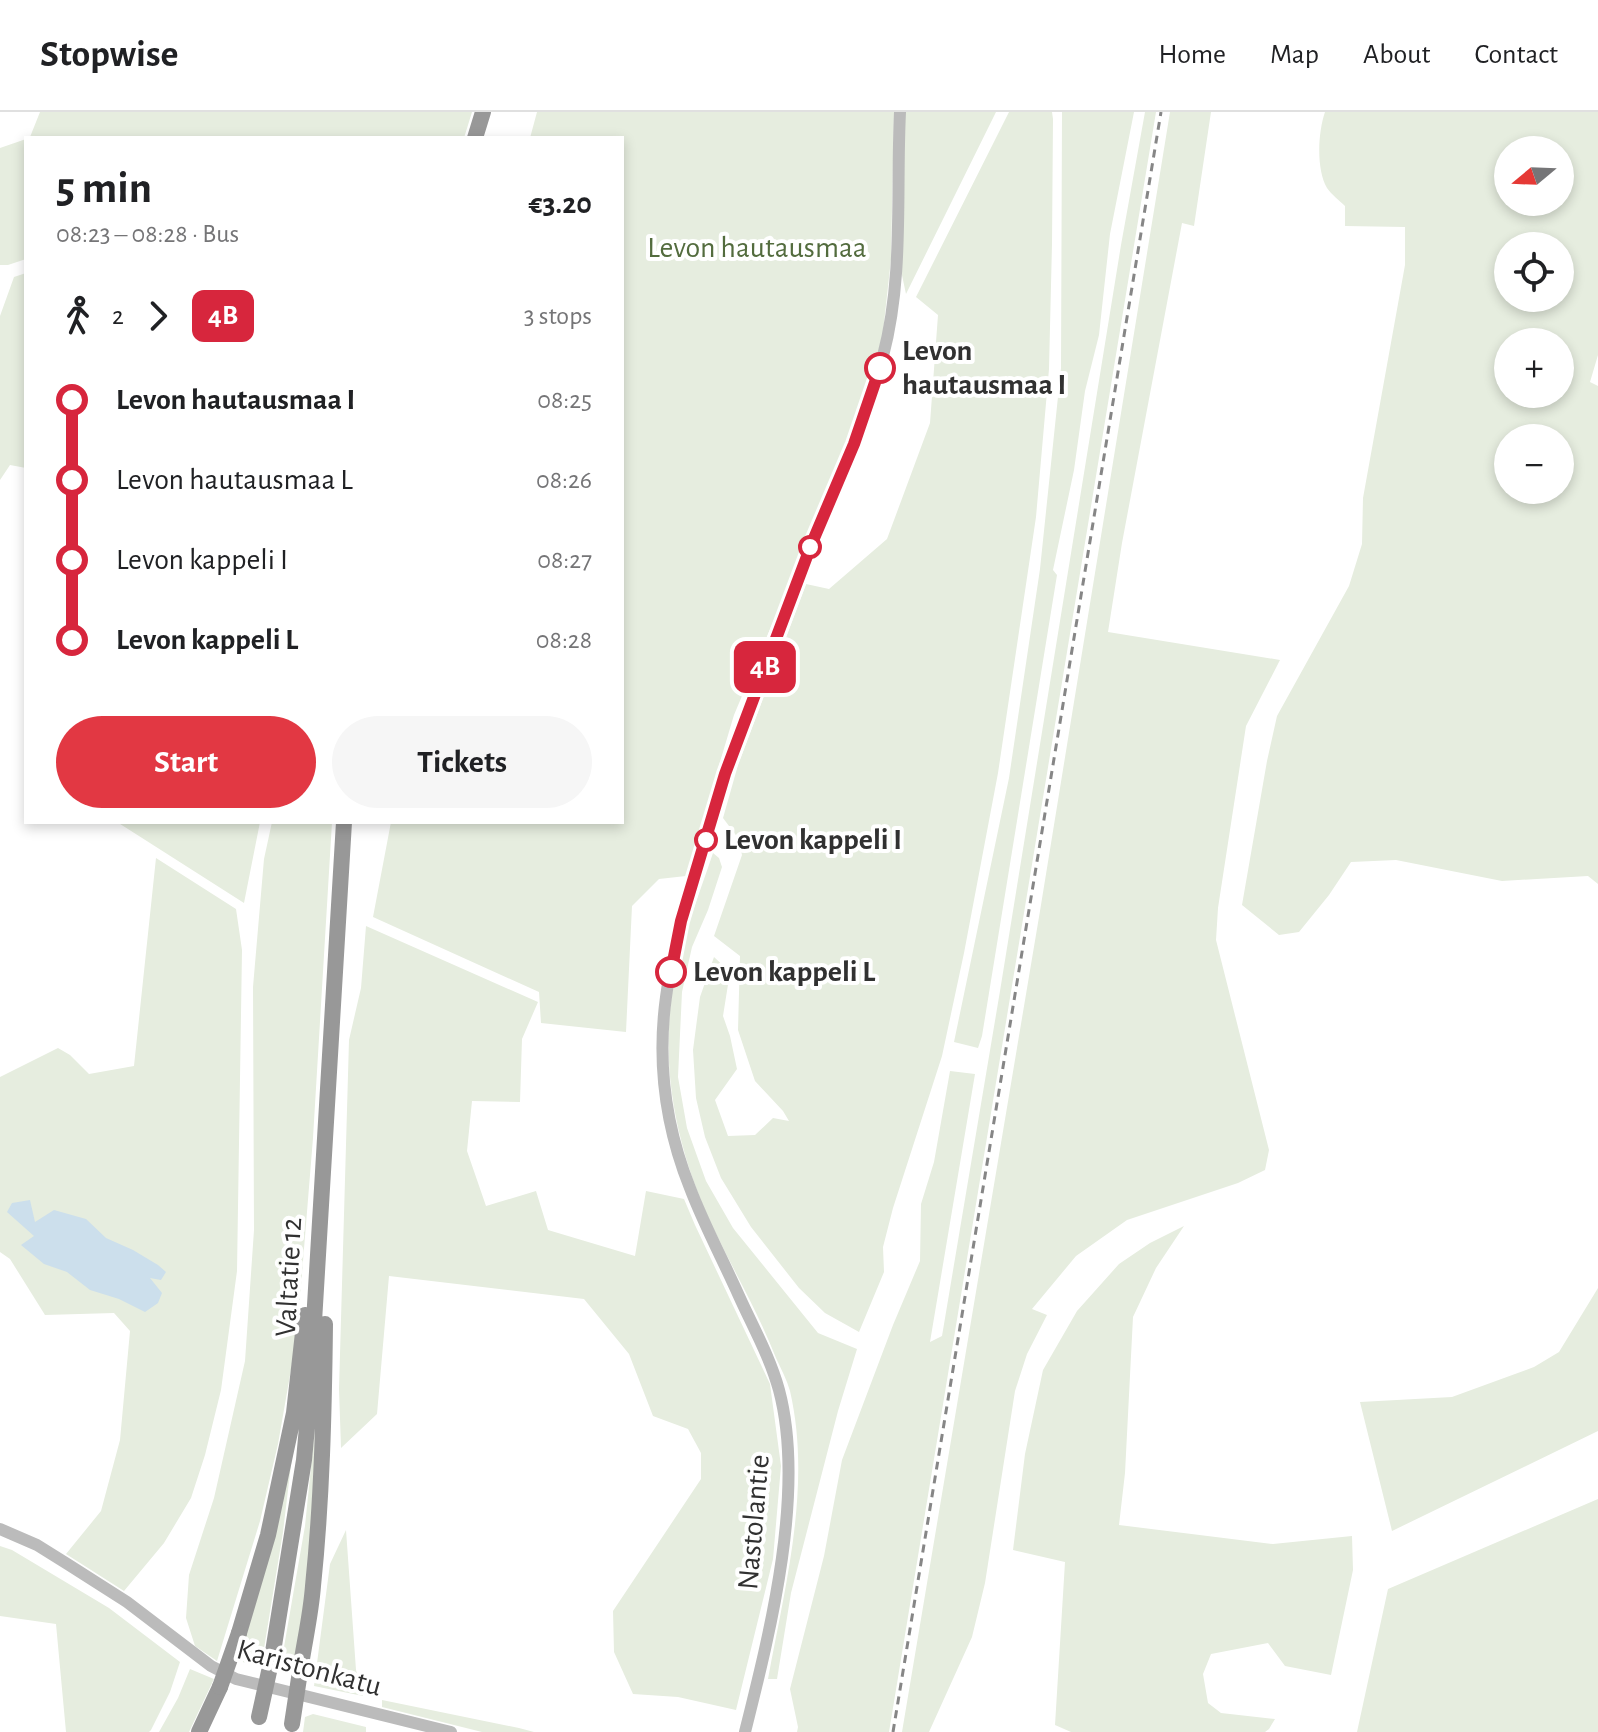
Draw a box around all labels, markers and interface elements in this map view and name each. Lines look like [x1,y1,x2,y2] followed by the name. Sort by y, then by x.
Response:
[40,36,178,74] text: Stopwise
[1159,41,1226,69] text: Home
[1270,41,1319,69] text: Map
[1363,41,1431,69] text: About
[1475,41,1558,69] text: Contact
[1494,136,1574,216] north arrow
[1494,136,1574,504] map controls
[56,167,152,211] text: 5 min
[528,189,592,219] text: €3.20
[56,221,239,247] text: 08:23 – 08:28 · Bus
[1494,232,1574,312] button: locate
[647,233,867,263] park label: Levon hautausmaa
[56,294,100,338] icon: walk
[136,294,180,338] icon: forward
[208,302,238,330] text: 4B
[112,303,124,329] text: 2
[524,303,592,329] text: 3 stops
[1494,328,1574,408] button: +
[902,336,1066,400] place label: Levon hautausmaa I
[865,353,895,383] marker: Levon hautausmaa I
[116,385,355,415] text: Levon hautausmaa I
[537,387,592,413] text: 08:25
[1494,424,1574,504] button: −
[116,465,353,495] text: Levon hautausmaa L
[536,467,592,493] text: 08:26
[799,536,821,558] unlabelled marker
[116,545,288,575] text: Levon kappeli I
[537,547,592,573] text: 08:27
[116,625,298,655] text: Levon kappeli L
[536,627,592,653] text: 08:28
[729,641,801,693] line badge: 4B
[750,653,780,681] text: 4B
[56,716,316,808] button: Start
[332,716,592,808] button: Tickets
[724,825,902,855] place label: Levon kappeli I
[695,829,717,851] marker: Levon kappeli I
[656,957,686,987] marker: Levon kappeli L
[693,957,875,987] place label: Levon kappeli L
[271,1217,307,1337] street label: Valtatie 12
[733,1453,775,1591] street label: Nastolantie
[233,1634,385,1702] street label: Karistonkatu

